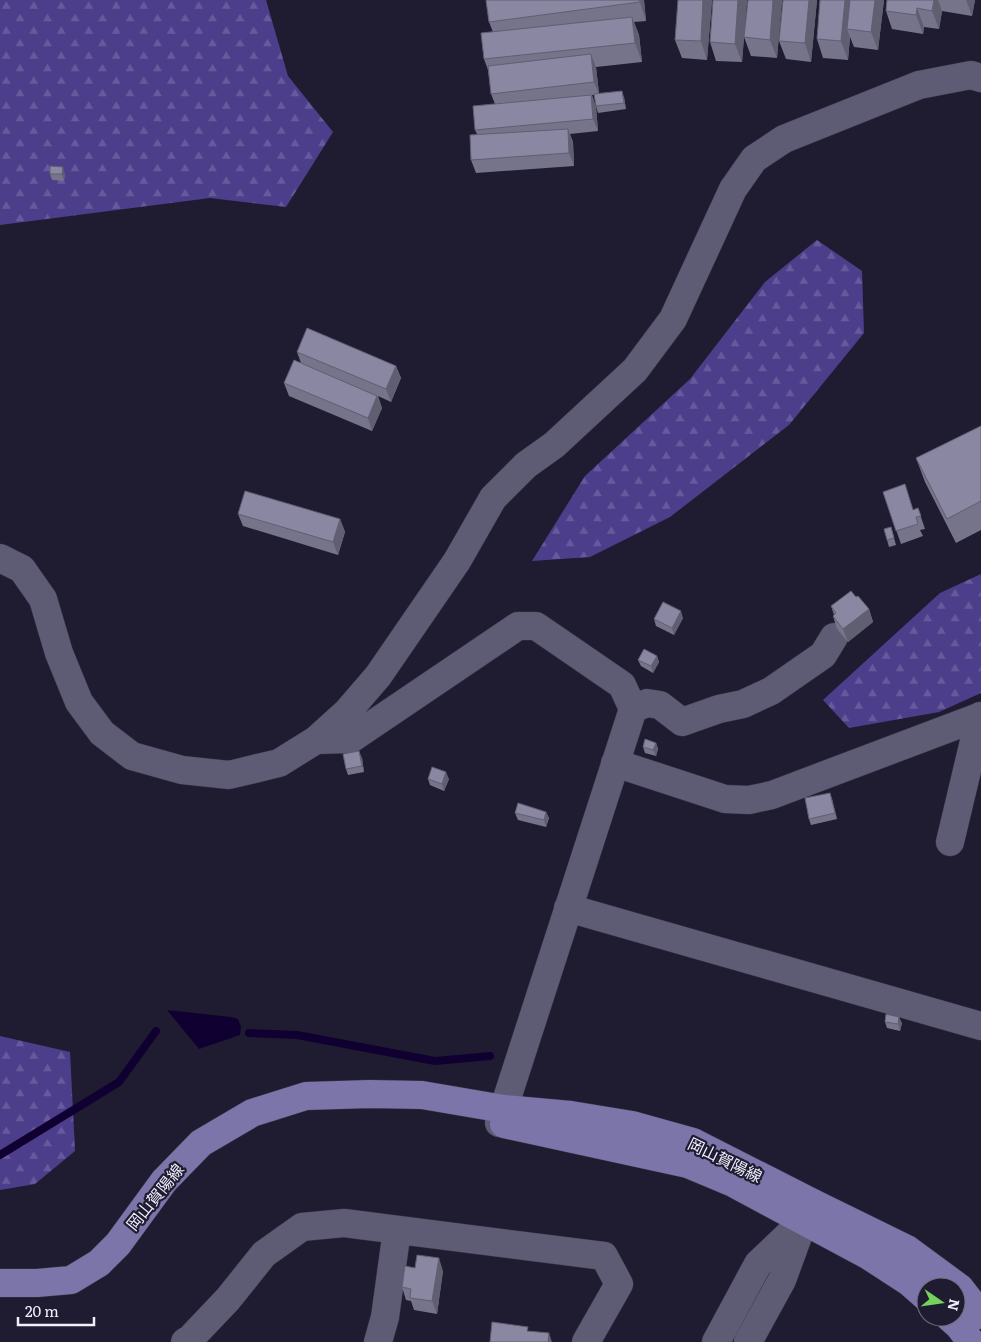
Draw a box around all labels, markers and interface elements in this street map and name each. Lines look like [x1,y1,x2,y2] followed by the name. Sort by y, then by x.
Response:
[684,1131,767,1187] street label: 岡山賀陽線
[120,1158,189,1235] street label: 岡山賀陽線
[916,1277,966,1327] north arrow
[18,1294,94,1326] scale bar
[944,1297,966,1313] text: N
[25,1299,59,1322] text: 20 m

